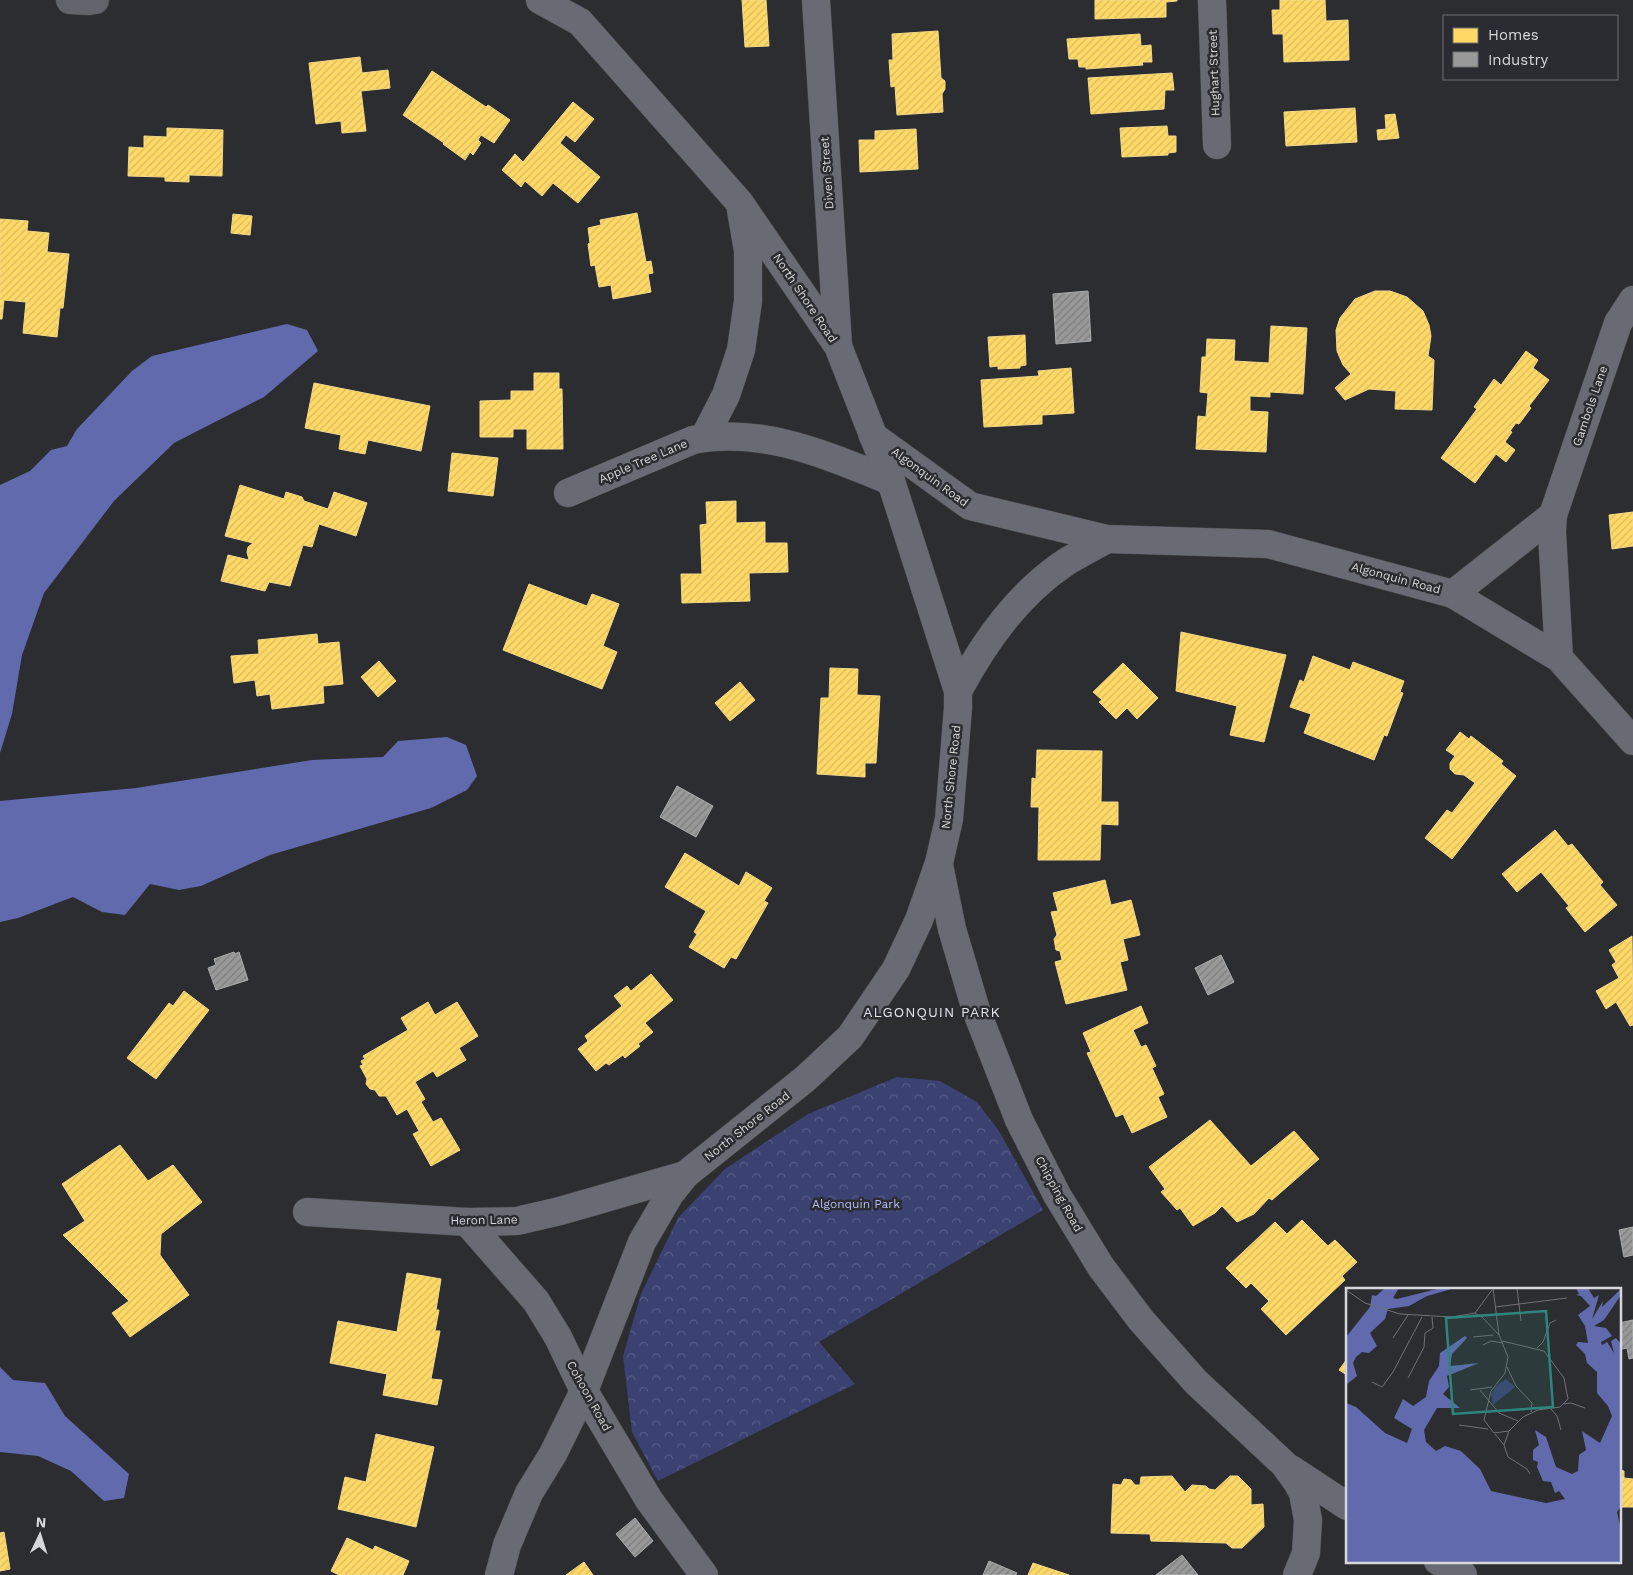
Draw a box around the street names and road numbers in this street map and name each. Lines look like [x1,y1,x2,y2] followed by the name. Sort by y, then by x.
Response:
[1205,30,1223,116] street label: Hughart Street
[817,136,837,210] street label: Diven Street
[770,251,840,345] street label: North Shore Road
[1570,364,1610,448] street label: Gambols Lane
[597,436,689,486] street label: Apple Tree Lane
[889,444,971,510] street label: Algonquin Road
[1350,559,1442,597] street label: Algonquin Road
[939,724,963,830] street label: North Shore Road
[702,1088,792,1164] street label: North Shore Road
[1032,1154,1086,1234] street label: Chipping Road
[450,1212,518,1228] street label: Heron Lane
[564,1358,614,1434] street label: Cohoon Road

